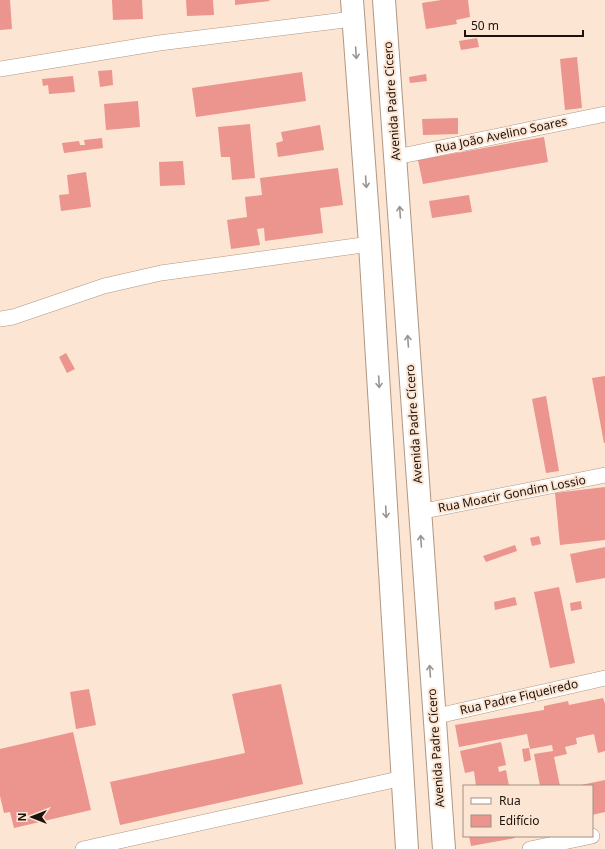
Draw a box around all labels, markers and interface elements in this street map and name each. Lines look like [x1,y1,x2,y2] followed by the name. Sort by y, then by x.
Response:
[465,12,583,38] scale bar
[471,17,499,34] text: 50 m
[379,41,404,161] street label: Avenida Padre Cícero
[352,46,359,59] one-way arrow
[433,112,569,157] street label: Rua João Avelino Soares
[362,175,369,188] one-way arrow
[396,206,403,219] one-way arrow
[405,335,412,348] one-way arrow
[401,364,426,484] street label: Avenida Padre Cícero
[375,375,382,388] one-way arrow
[437,471,587,516] street label: Rua Moacir Gondim Lossio
[383,505,390,518] one-way arrow
[418,535,425,548] one-way arrow
[426,665,434,678] one-way arrow
[458,675,580,718] street label: Rua Padre Fiqueiredo
[423,688,448,808] street label: Avenida Padre Cícero
[463,785,593,837] legend
[499,792,521,809] text: Rua
[12,797,52,837] north arrow
[499,812,540,829] text: Edifício
[14,813,29,821] text: N

